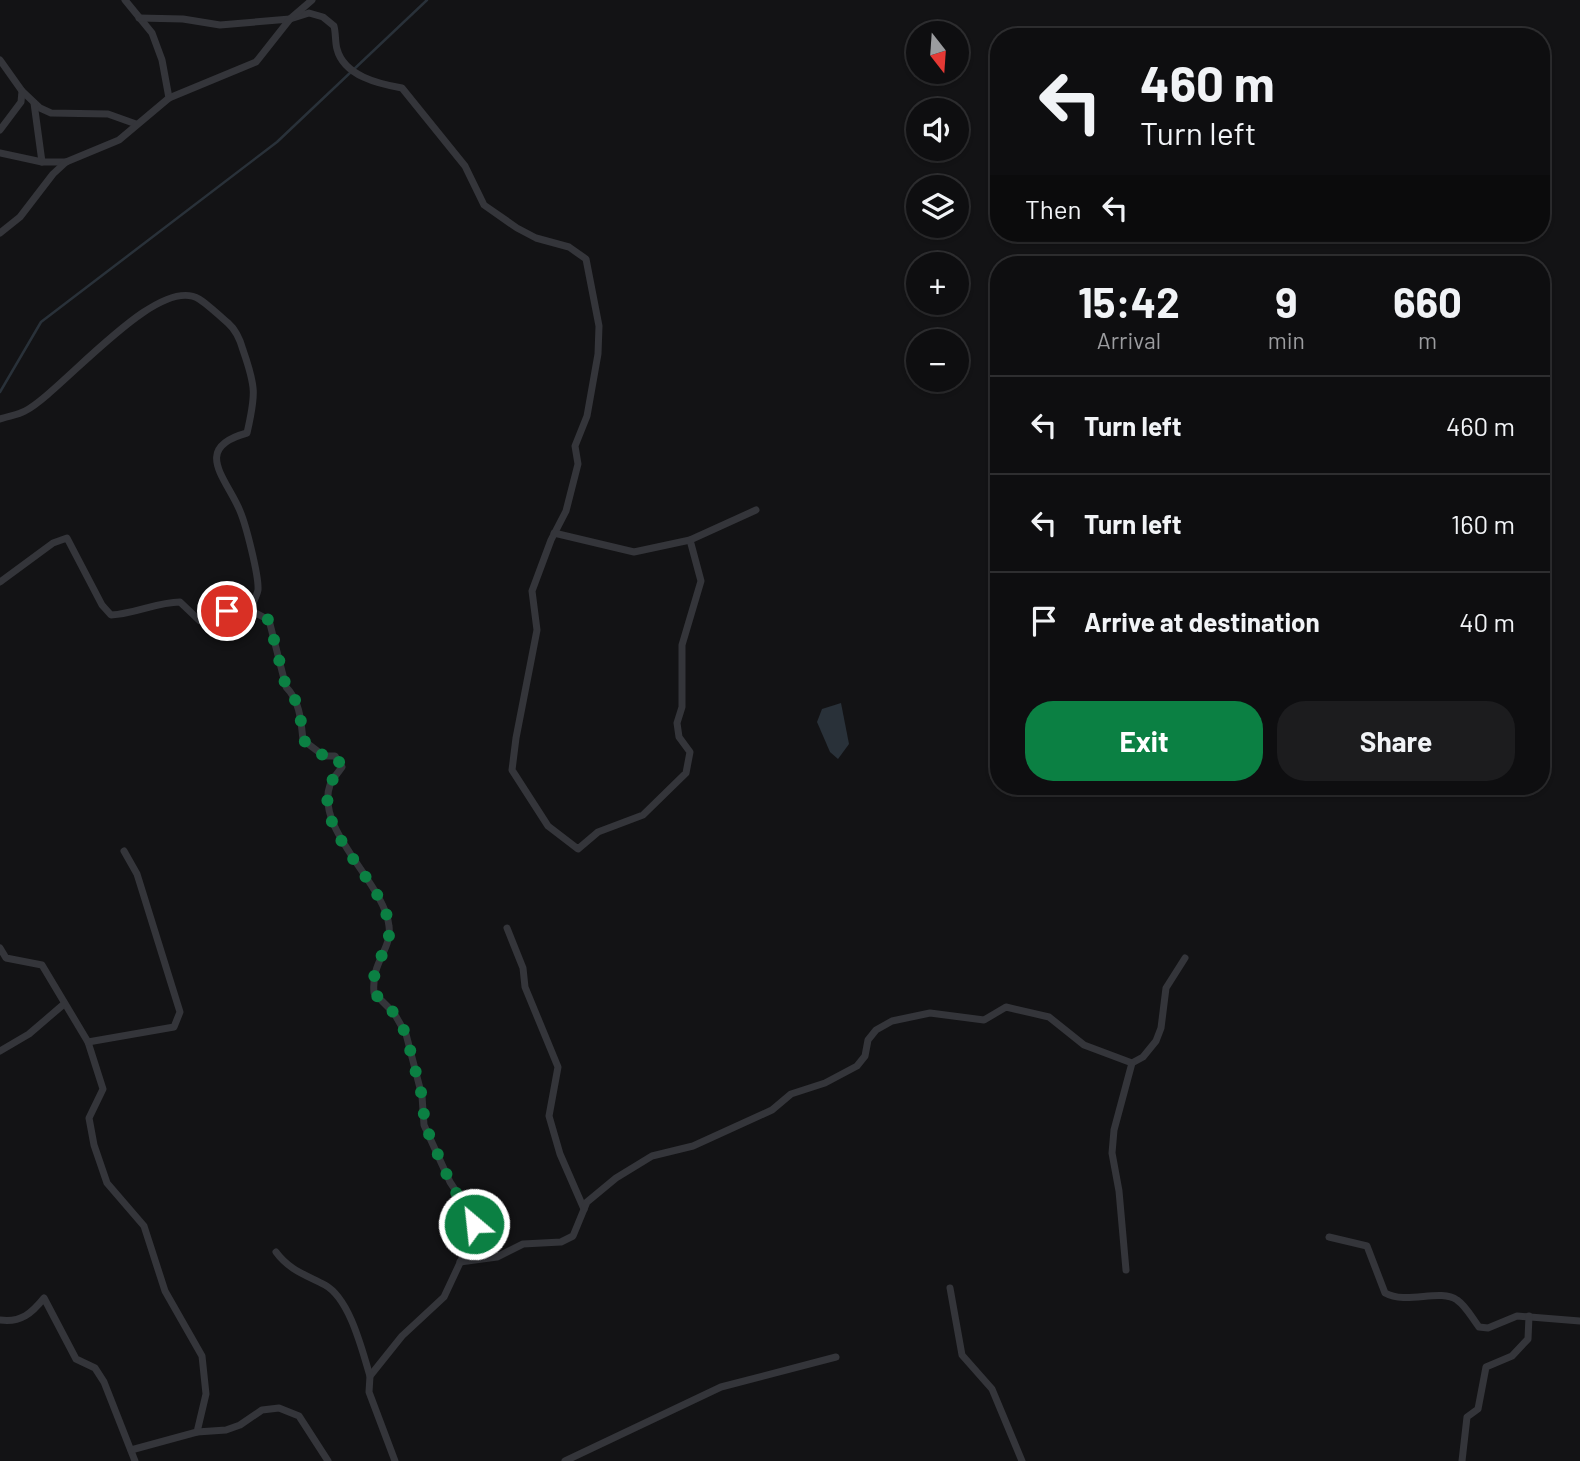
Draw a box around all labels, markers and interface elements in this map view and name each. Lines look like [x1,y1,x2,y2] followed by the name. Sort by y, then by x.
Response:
[906,21,970,84] north arrow
[906,21,969,392] map controls
[1140,53,1275,112] text: 460 m
[1025,56,1116,147] icon: left
[906,98,969,161] button: sound
[1140,113,1257,151] text: Turn left
[906,175,969,238] button: layers
[1096,189,1134,227] icon: left
[1025,193,1082,224] text: Then
[906,252,969,315] button: +
[1078,276,1180,326] text: 15:42
[1275,276,1297,326] text: 9
[1393,276,1462,326] text: 660
[1097,326,1161,354] text: Arrival
[1268,326,1305,354] text: min
[1418,326,1437,354] text: m
[906,329,969,392] button: −
[1025,406,1063,444] icon: left
[1084,410,1182,441] text: Turn left
[1446,410,1515,441] text: 460 m
[1025,504,1063,542] icon: left
[1084,508,1182,539] text: Turn left
[1451,508,1515,539] text: 160 m
[197,581,257,641] pin
[208,592,246,630] icon: arrive
[1025,602,1063,640] icon: arrive
[1084,606,1320,637] text: Arrive at destination
[1459,606,1515,637] text: 40 m
[1025,701,1263,781] button: Exit
[1277,701,1515,781] button: Share
[437,1187,511,1261] position arrow

